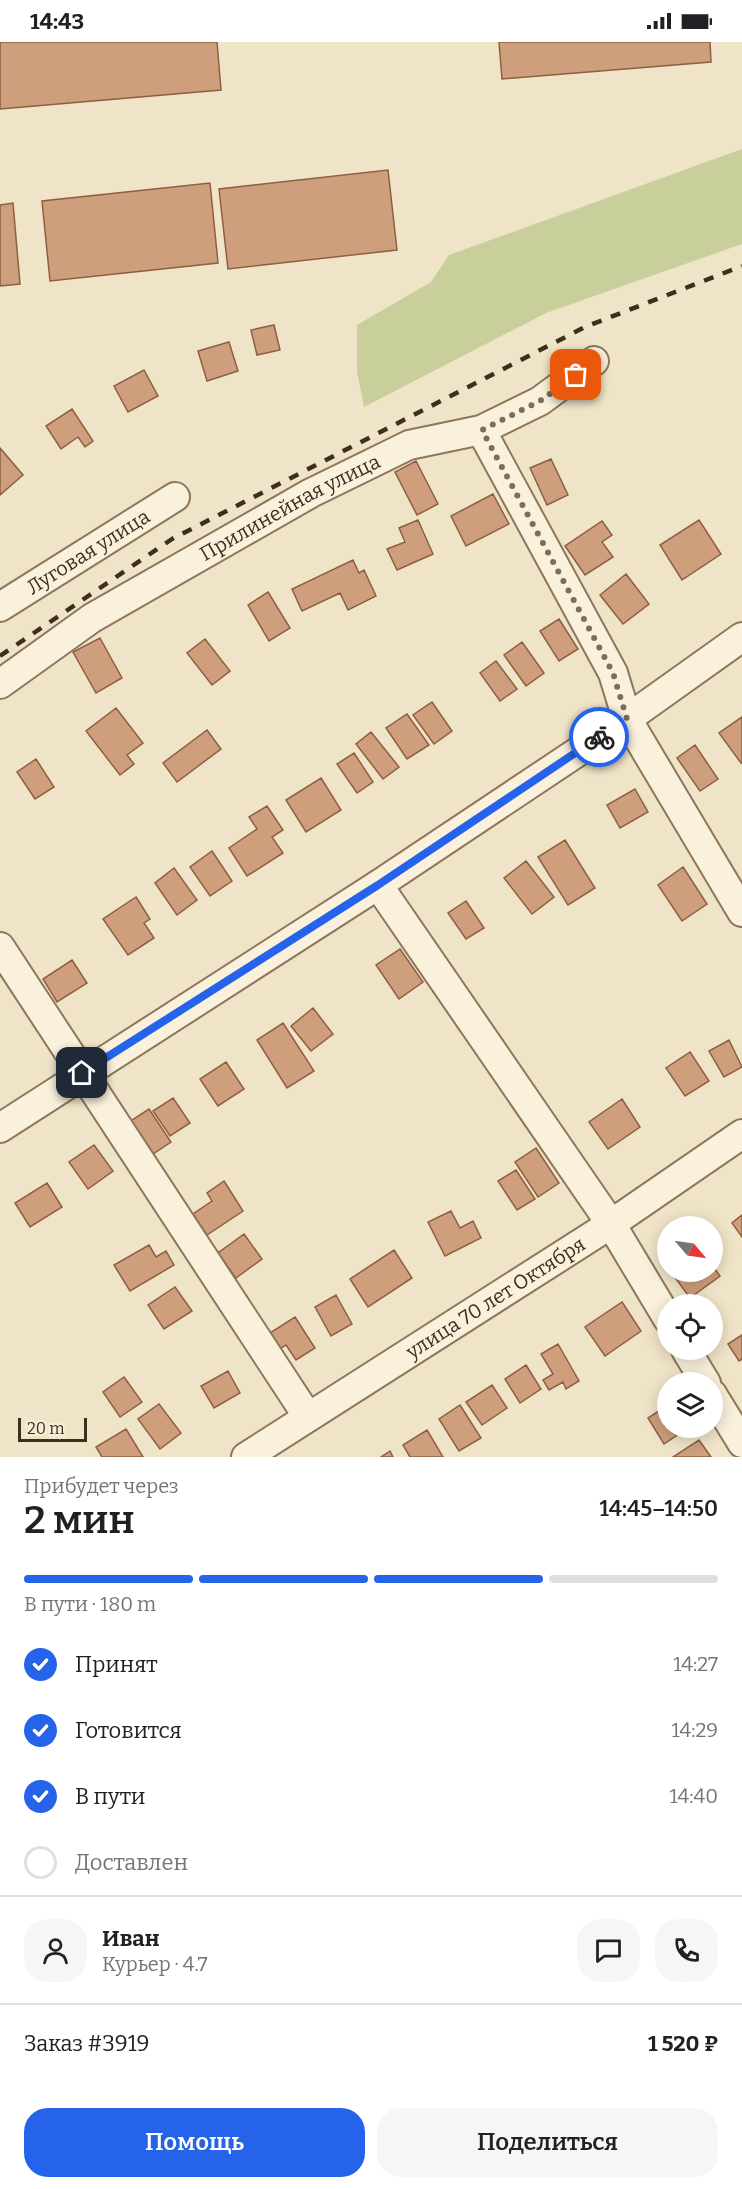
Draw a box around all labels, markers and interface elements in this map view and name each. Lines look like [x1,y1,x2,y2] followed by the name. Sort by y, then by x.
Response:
[30,8,84,35] text: 14:43
[550,349,601,400] pin
[559,358,592,391] icon: bag
[195,449,384,566] street label: Прилинейная улица
[22,504,154,599] street label: Луговая улица
[569,707,629,767] courier
[583,721,616,754] icon: bike
[56,1047,107,1098] pin
[65,1056,98,1089] icon: home
[657,1216,723,1282] north arrow
[657,1216,723,1438] map controls
[401,1232,590,1364] street label: улица 70 лет Октября
[657,1294,723,1360] button: locate
[657,1372,723,1438] button: layers
[18,1415,87,1442] scale bar
[27,1419,64,1438] text: 20 m
[24,1474,179,1498] text: Прибудет через
[599,1495,718,1522] text: 14:45–14:50
[24,1497,135,1543] text: 2 мин
[24,1592,156,1616] text: В пути · 180 m
[24,1648,57,1681] icon: check
[75,1651,158,1678] text: Принят
[673,1652,718,1676] text: 14:27
[24,1714,57,1747] icon: check
[75,1717,182,1744] text: Готовится
[671,1718,718,1742] text: 14:29
[24,1780,57,1813] icon: check
[75,1783,145,1810] text: В пути
[669,1784,718,1808] text: 14:40
[75,1849,188,1876] text: Доставлен
[24,1919,87,1982] button: person
[577,1919,640,1982] button: chat
[655,1919,718,1982] button: phone
[102,1925,160,1952] text: Иван
[102,1952,208,1976] text: Курьер · 4.7
[24,2030,150,2057] text: Заказ #3919
[648,2030,718,2057] text: 1 520 ₽
[24,2108,365,2177] button: Помощь
[377,2108,718,2177] button: Поделиться

